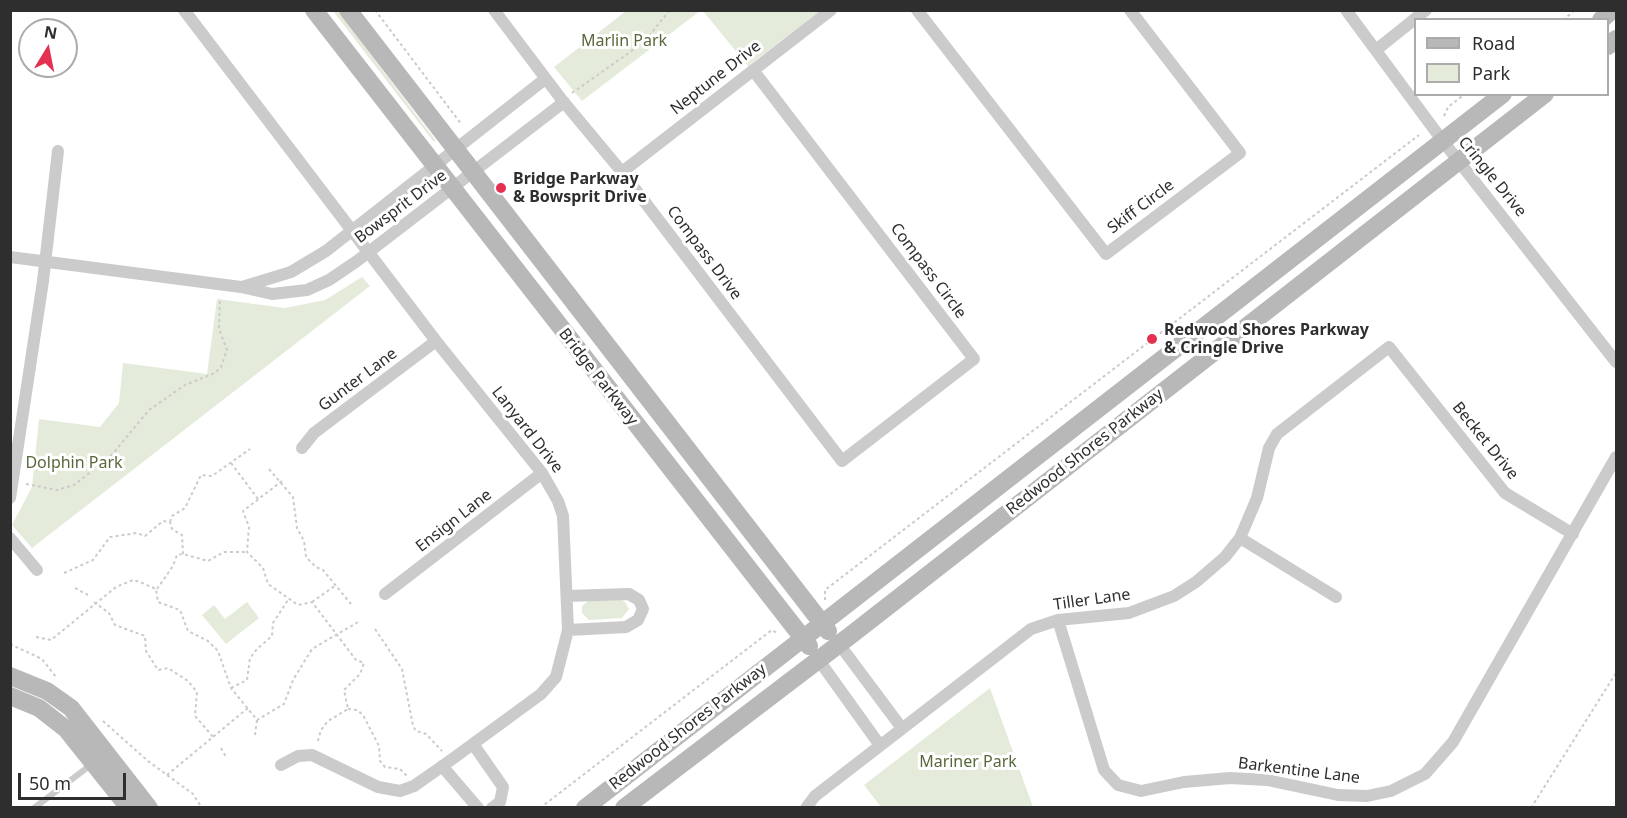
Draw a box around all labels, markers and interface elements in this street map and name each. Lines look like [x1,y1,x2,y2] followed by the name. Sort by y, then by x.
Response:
[18,18,78,78] north arrow
[1414,18,1609,96] legend
[42,20,59,44] text: N
[581,31,667,51] park label: Marlin Park
[1472,31,1515,55] text: Road
[667,37,765,119] street label: Neptune Drive
[1472,61,1510,85] text: Park
[1454,133,1530,221] street label: Cringle Drive
[351,166,451,248] street label: Bowsprit Drive
[513,169,647,207] place label: Bridge Parkway & Bowsprit Drive
[1104,176,1178,238] street label: Skiff Circle
[494,181,508,195] marker: Bridge Parkway & Bowsprit Drive
[662,202,746,304] street label: Compass Drive
[886,220,970,322] street label: Compass Circle
[1164,320,1369,358] place label: Redwood Shores Parkway & Cringle Drive
[554,325,642,429] street label: Bridge Parkway
[1145,332,1159,346] marker: Redwood Shores Parkway & Cringle Drive
[315,344,401,416] street label: Gunter Lane
[487,383,567,477] street label: Lanyard Drive
[1003,385,1167,519] street label: Redwood Shores Parkway
[1448,398,1522,484] street label: Becket Drive
[25,453,123,473] park label: Dolphin Park
[412,486,496,556] street label: Ensign Lane
[1052,585,1132,615] street label: Tiller Lane
[606,660,770,794] street label: Redwood Shores Parkway
[919,752,1017,772] park label: Mariner Park
[1237,754,1361,788] street label: Barkentine Lane
[21,761,129,799] scale bar
[29,771,71,795] text: 50 m

